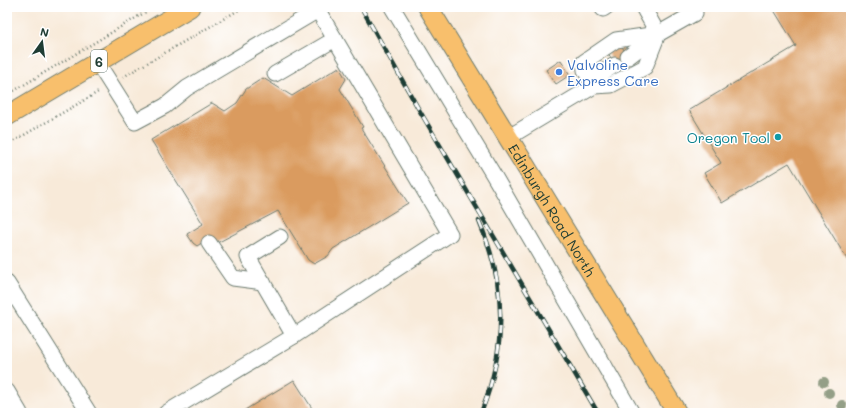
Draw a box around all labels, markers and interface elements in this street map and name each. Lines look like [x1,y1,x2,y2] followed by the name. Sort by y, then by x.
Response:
[22,22,62,62] north arrow
[39,24,50,40] text: N
[91,50,107,72] road number: 6
[567,55,659,90] place label: Valvoline Express Care
[554,67,564,77] marker: Valvoline Express Care
[687,128,770,147] place label: Oregon Tool
[773,132,783,142] marker: Oregon Tool
[505,140,600,280] street label: Edinburgh Road North

